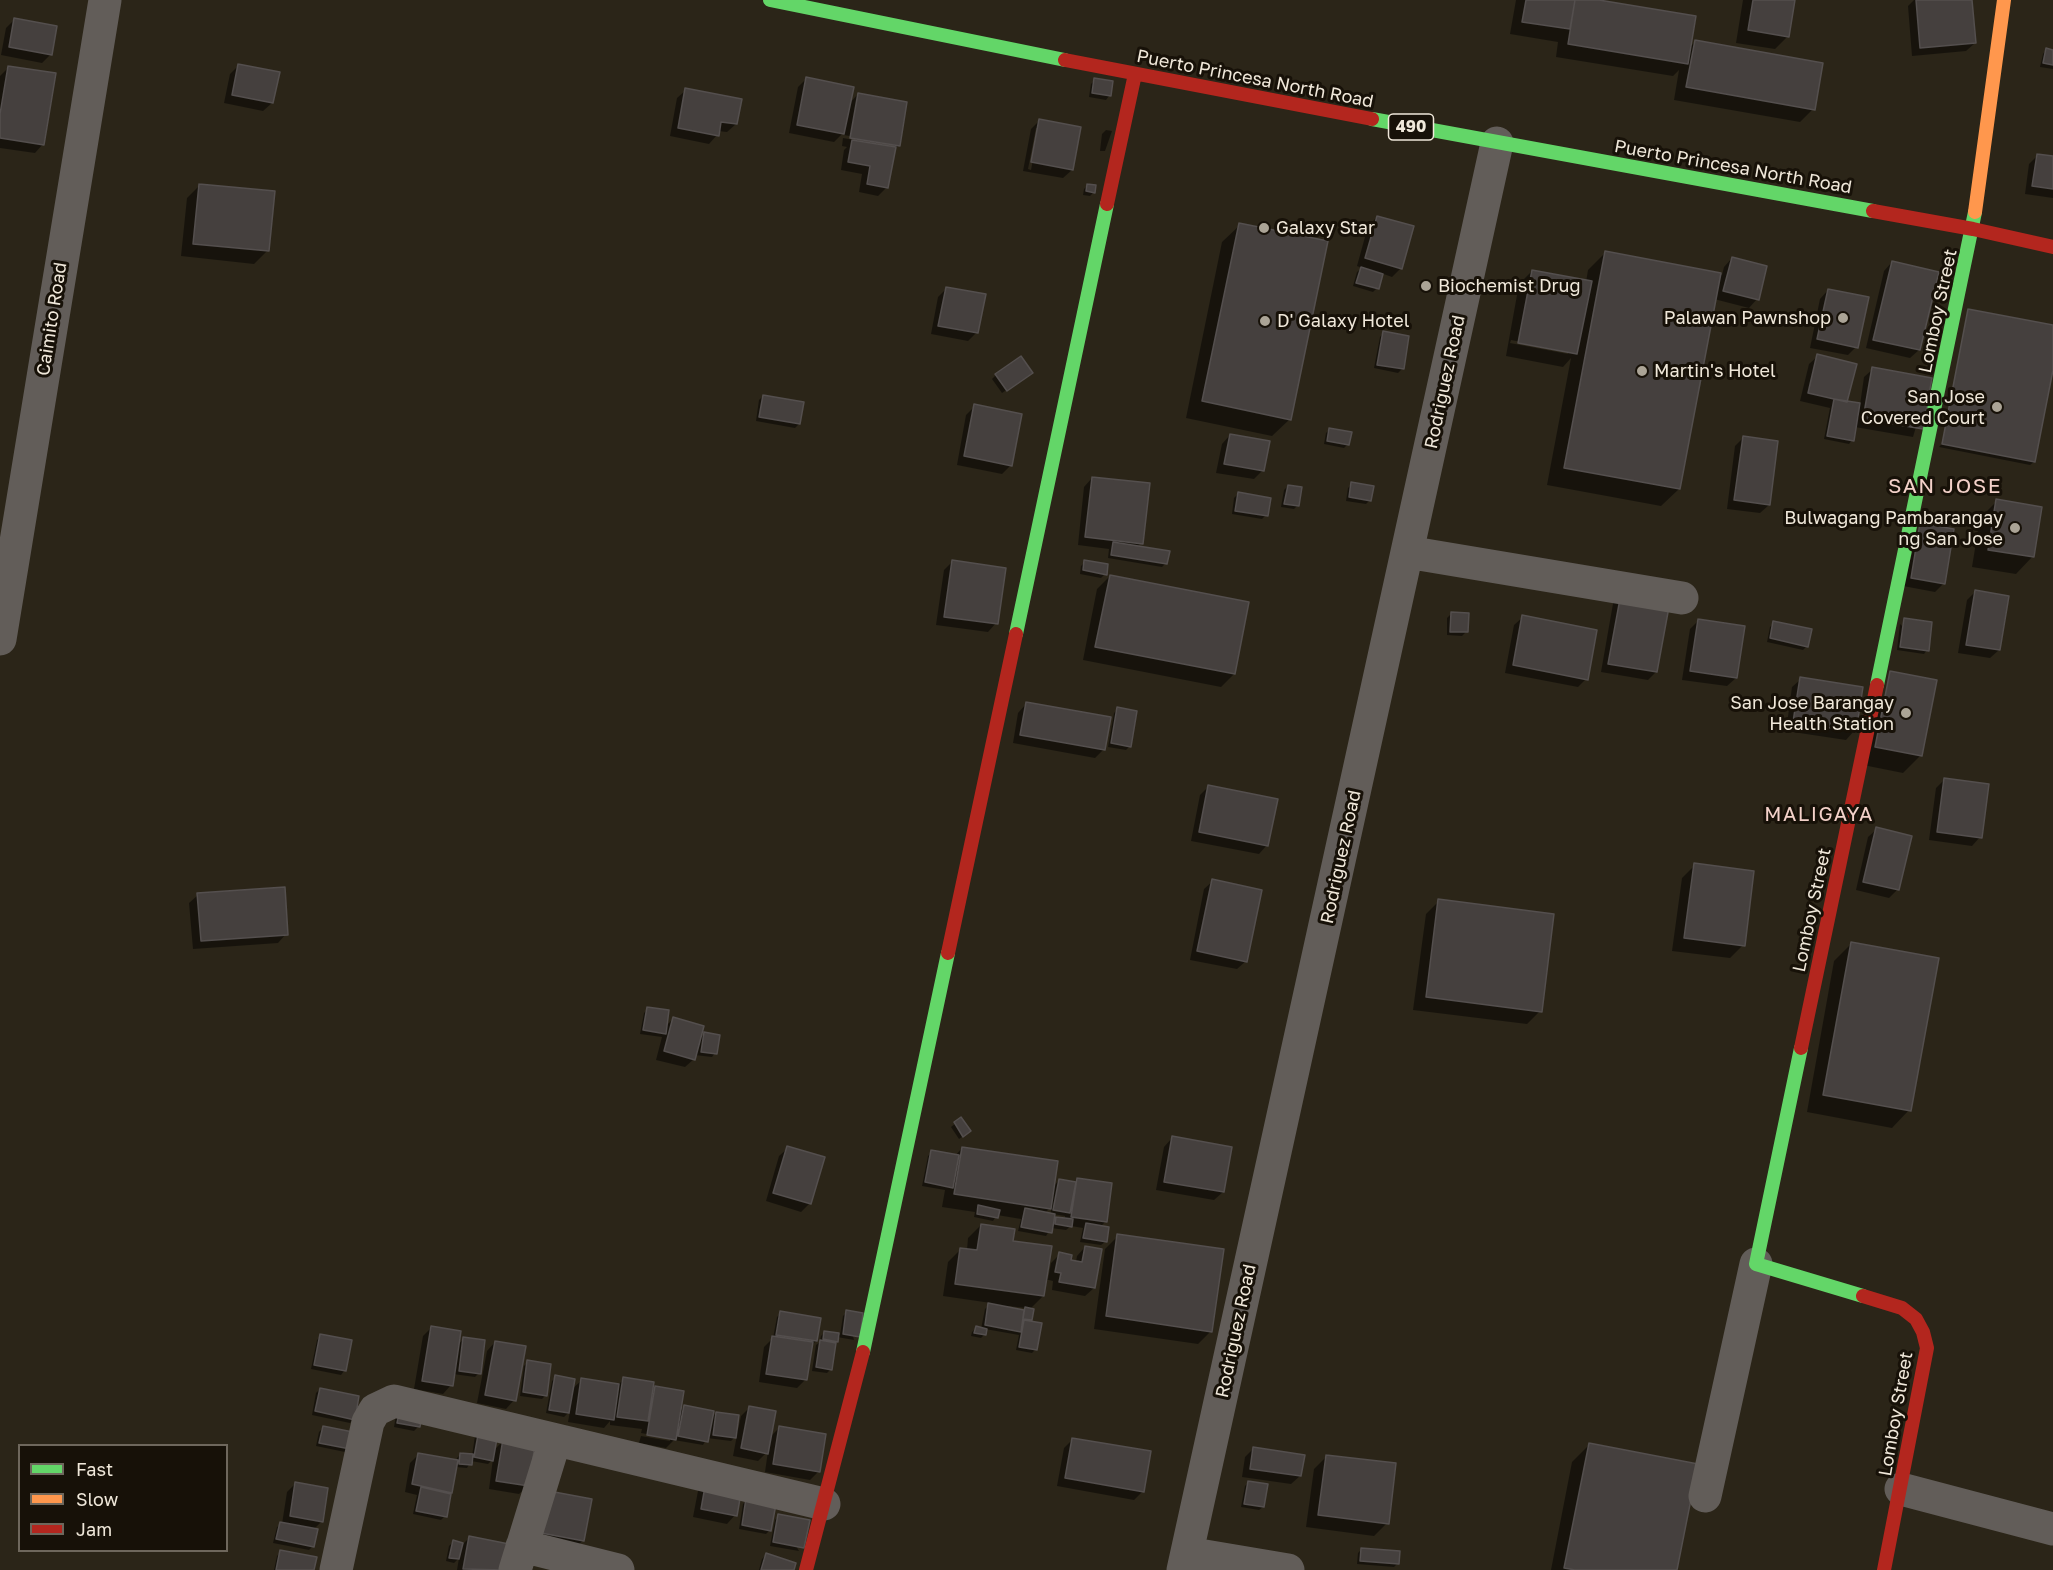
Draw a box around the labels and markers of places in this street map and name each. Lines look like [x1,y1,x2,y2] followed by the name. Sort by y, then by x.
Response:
[1276,217,1375,239] place label: Galaxy Star
[1257,221,1271,235] marker: Galaxy Star
[1438,275,1581,297] place label: Biochemist Drug
[1419,279,1433,293] marker: Biochemist Drug
[1664,307,1831,329] place label: Palawan Pawnshop
[1277,310,1409,332] place label: D' Galaxy Hotel
[1836,311,1850,325] marker: Palawan Pawnshop
[1258,314,1272,328] marker: D' Galaxy Hotel
[1654,360,1776,382] place label: Martin's Hotel
[1635,364,1649,378] marker: Martin's Hotel
[1861,386,1985,428] place label: San Jose Covered Court
[1990,400,2004,414] marker: San Jose Covered Court
[1784,507,2003,550] place label: Bulwagang Pambarangay ng San Jose
[2008,521,2022,535] marker: Bulwagang Pambarangay ng San Jose
[1730,692,1894,734] place label: San Jose Barangay Health Station
[1899,706,1913,720] marker: San Jose Barangay Health Station

